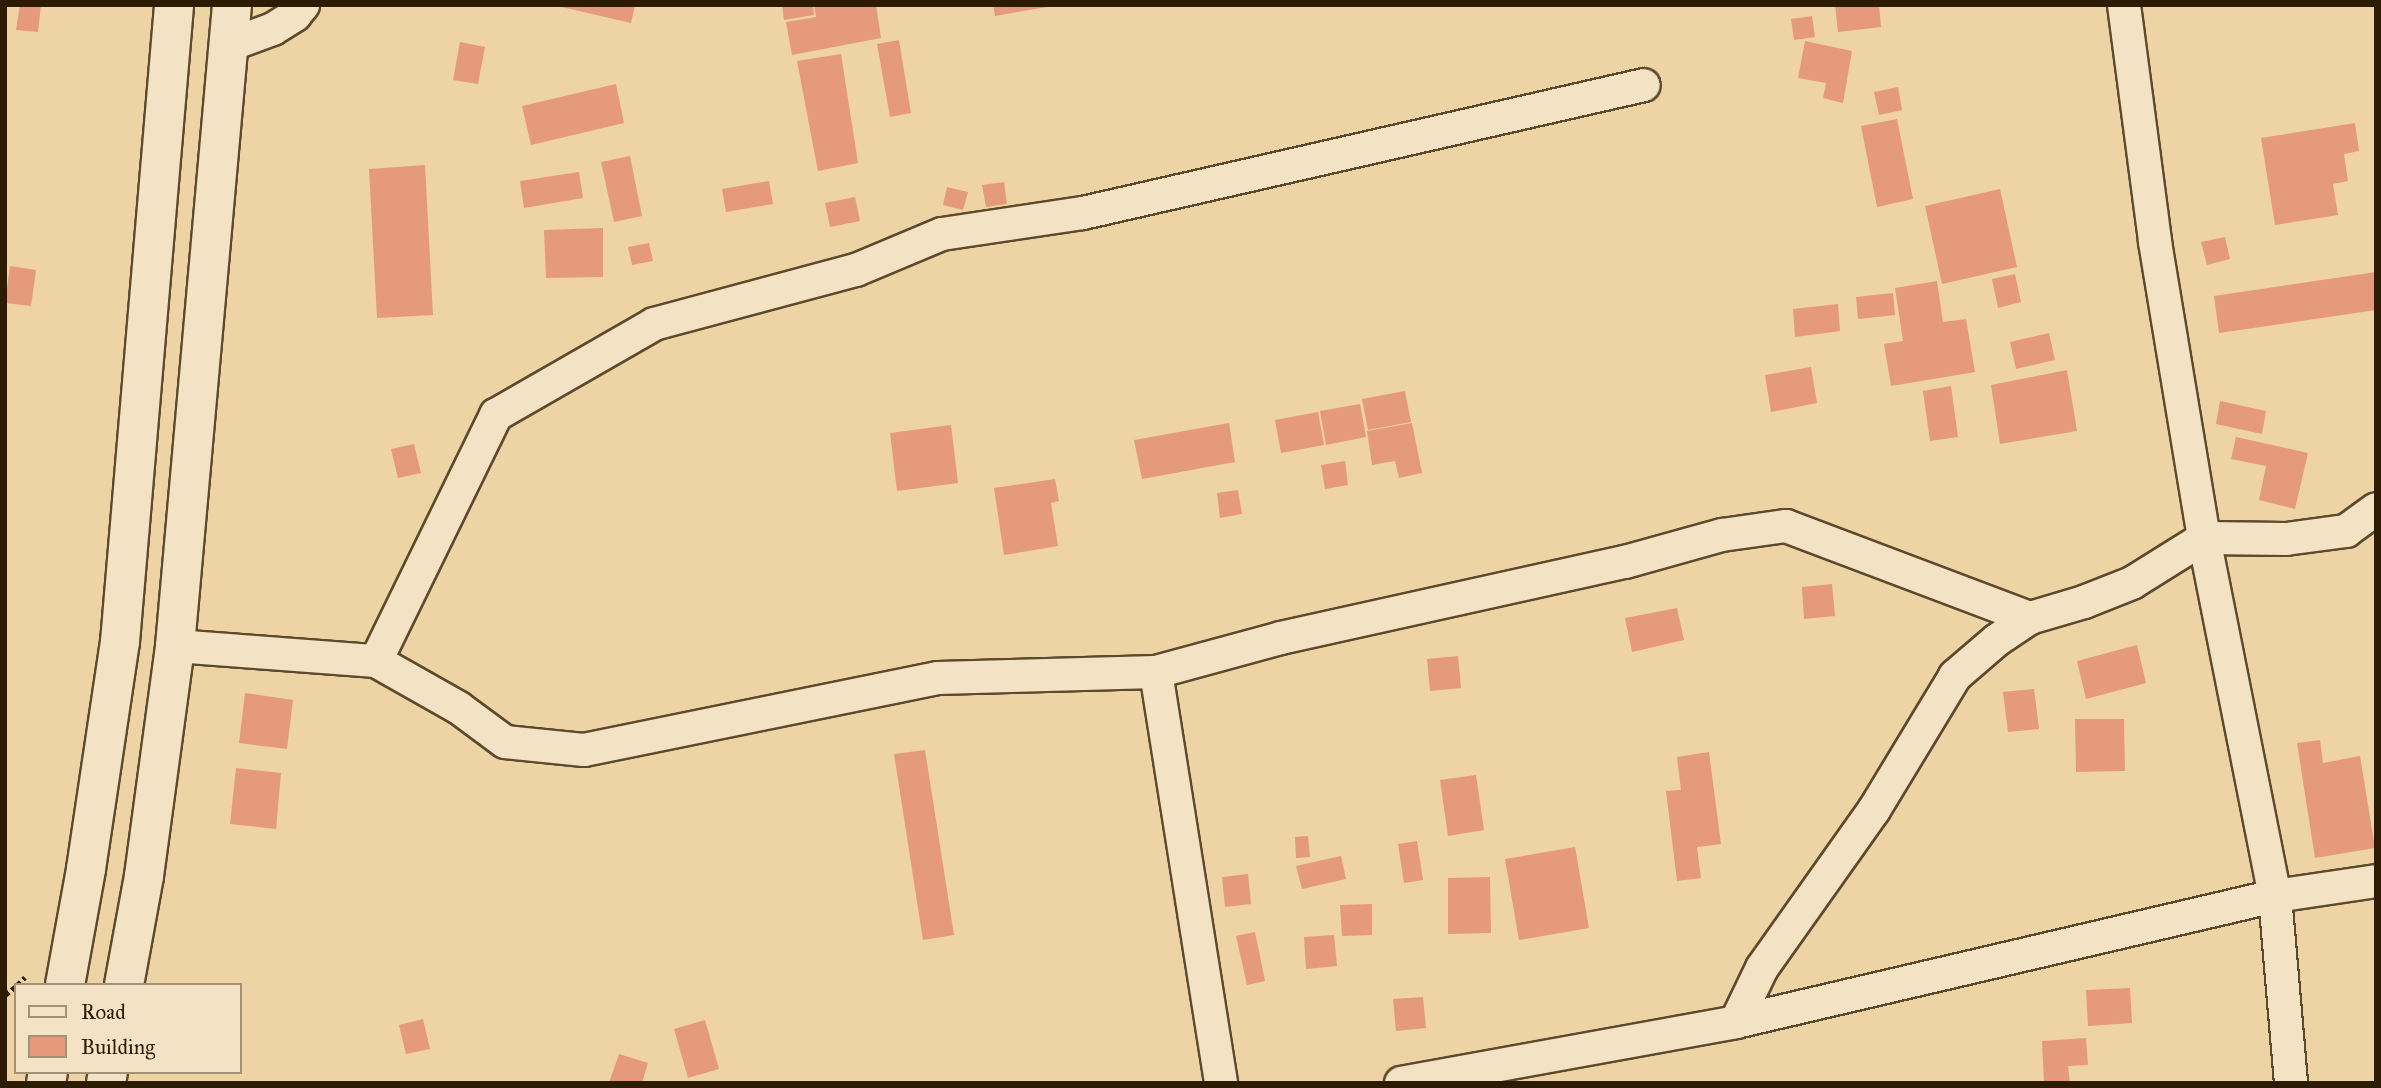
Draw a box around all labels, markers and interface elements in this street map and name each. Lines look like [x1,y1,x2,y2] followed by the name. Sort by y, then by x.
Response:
[14,983,242,1074] legend
[81,999,126,1025] text: Road
[81,1034,155,1060] text: Building

